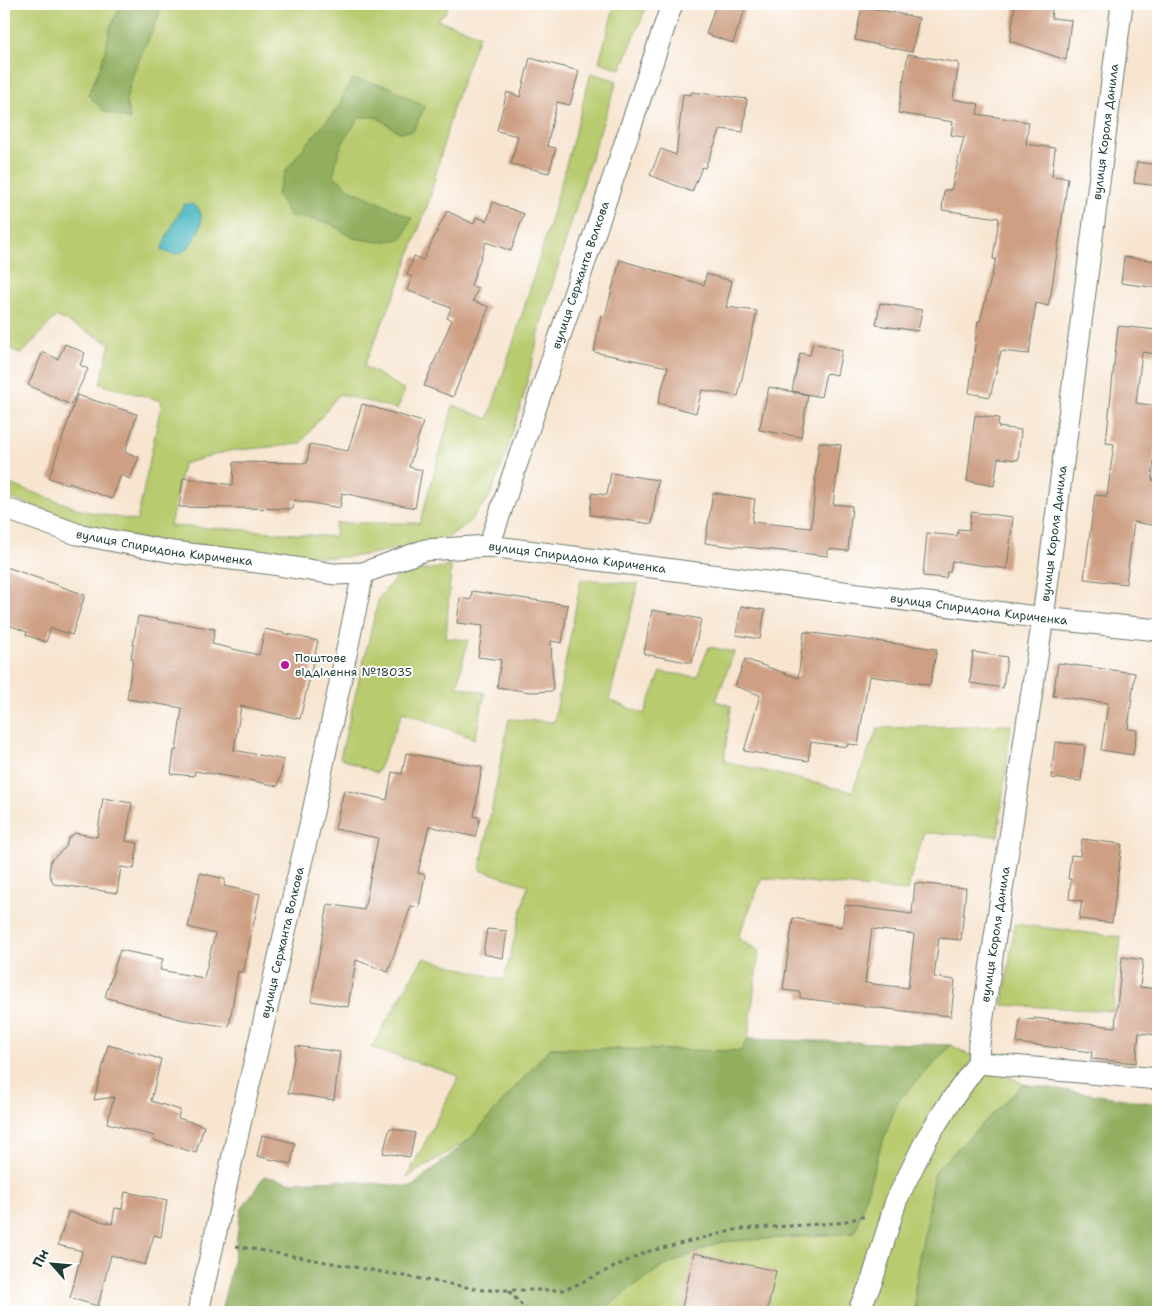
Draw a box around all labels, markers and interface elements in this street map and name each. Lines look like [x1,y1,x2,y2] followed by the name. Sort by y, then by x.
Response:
[1089,62,1122,201] street label: вулиця Короля Данила
[548,198,613,351] street label: вулиця Сержанта Волкова
[1037,464,1071,603] street label: вулиця Короля Данила
[75,526,254,570] street label: вулиця Спиридона Кириченка
[488,538,667,577] street label: вулиця Спиридона Кириченка
[889,590,1069,629] street label: вулиця Спиридона Кириченка
[295,650,412,680] place label: Поштове відділення №18035
[279,659,291,671] marker: Поштове відділення №18035
[257,865,308,1020] street label: вулиця Сержанта Волкова
[977,865,1014,1003] street label: вулиця Короля Данила
[28,1238,78,1288] north arrow
[28,1246,53,1270] text: Пн

